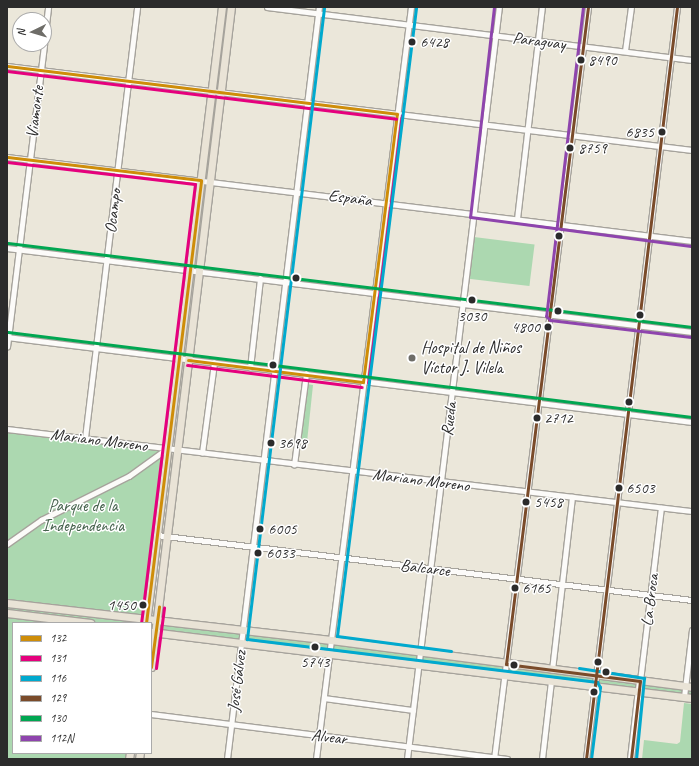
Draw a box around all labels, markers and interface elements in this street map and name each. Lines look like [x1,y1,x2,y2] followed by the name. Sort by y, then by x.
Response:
[12,12,52,52] north arrow
[511,28,567,54] street label: Paraguay
[14,29,28,37] text: N
[420,32,449,52] place label: 6428
[407,37,417,47] marker: 6428
[588,50,617,70] place label: 8490
[576,55,586,65] marker: 8490
[22,85,48,139] street label: Viamonte
[625,122,654,142] place label: 6835
[657,127,667,137] marker: 6835
[578,138,607,158] place label: 8759
[565,143,575,153] marker: 8759
[327,185,373,211] street label: España
[100,188,126,234] street label: Ocampo
[554,231,564,241] unlabelled marker
[291,273,301,283] unlabelled marker
[467,295,477,305] marker: 3030
[458,306,486,326] place label: 3030
[553,306,563,316] unlabelled marker
[635,310,645,320] unlabelled marker
[511,317,540,337] place label: 4800
[543,322,553,332] marker: 4800
[421,338,521,378] place label: Hospital de Niños Víctor J. Vilela
[406,352,418,364] marker: Hospital de Niños Víctor J. Vilela
[268,360,278,370] unlabelled marker
[624,397,634,407] unlabelled marker
[437,401,461,437] street label: Rueda
[544,408,573,428] place label: 2712
[532,413,542,423] marker: 2712
[49,424,149,456] street label: Mariano Moreno
[278,433,307,453] place label: 3698
[266,438,276,448] marker: 3698
[371,464,471,496] street label: Mariano Moreno
[626,478,655,498] place label: 6503
[614,483,624,493] marker: 6503
[534,492,563,512] place label: 5458
[42,496,124,536] park label: Parque de la Independencia
[521,497,531,507] marker: 5458
[268,519,297,539] place label: 6005
[255,524,265,534] marker: 6005
[266,543,295,563] place label: 6033
[253,548,263,558] marker: 6033
[399,555,451,581] street label: Balcarce
[637,573,663,627] street label: La Broca
[522,578,551,598] place label: 6165
[510,583,520,593] marker: 6165
[107,595,136,615] place label: 1450
[138,600,148,610] marker: 1450
[12,622,152,754] legend
[50,630,66,646] text: 132
[310,642,320,652] marker: 5743
[223,649,251,713] street label: José Gálvez
[50,650,66,666] text: 131
[301,652,329,672] place label: 5743
[593,657,603,667] unlabelled marker
[509,660,519,670] unlabelled marker
[601,667,611,677] unlabelled marker
[50,670,66,686] text: 116
[589,687,599,697] unlabelled marker
[50,690,66,706] text: 129
[50,710,66,726] text: 130
[310,725,348,749] street label: Alvear
[50,730,73,746] text: 112N

